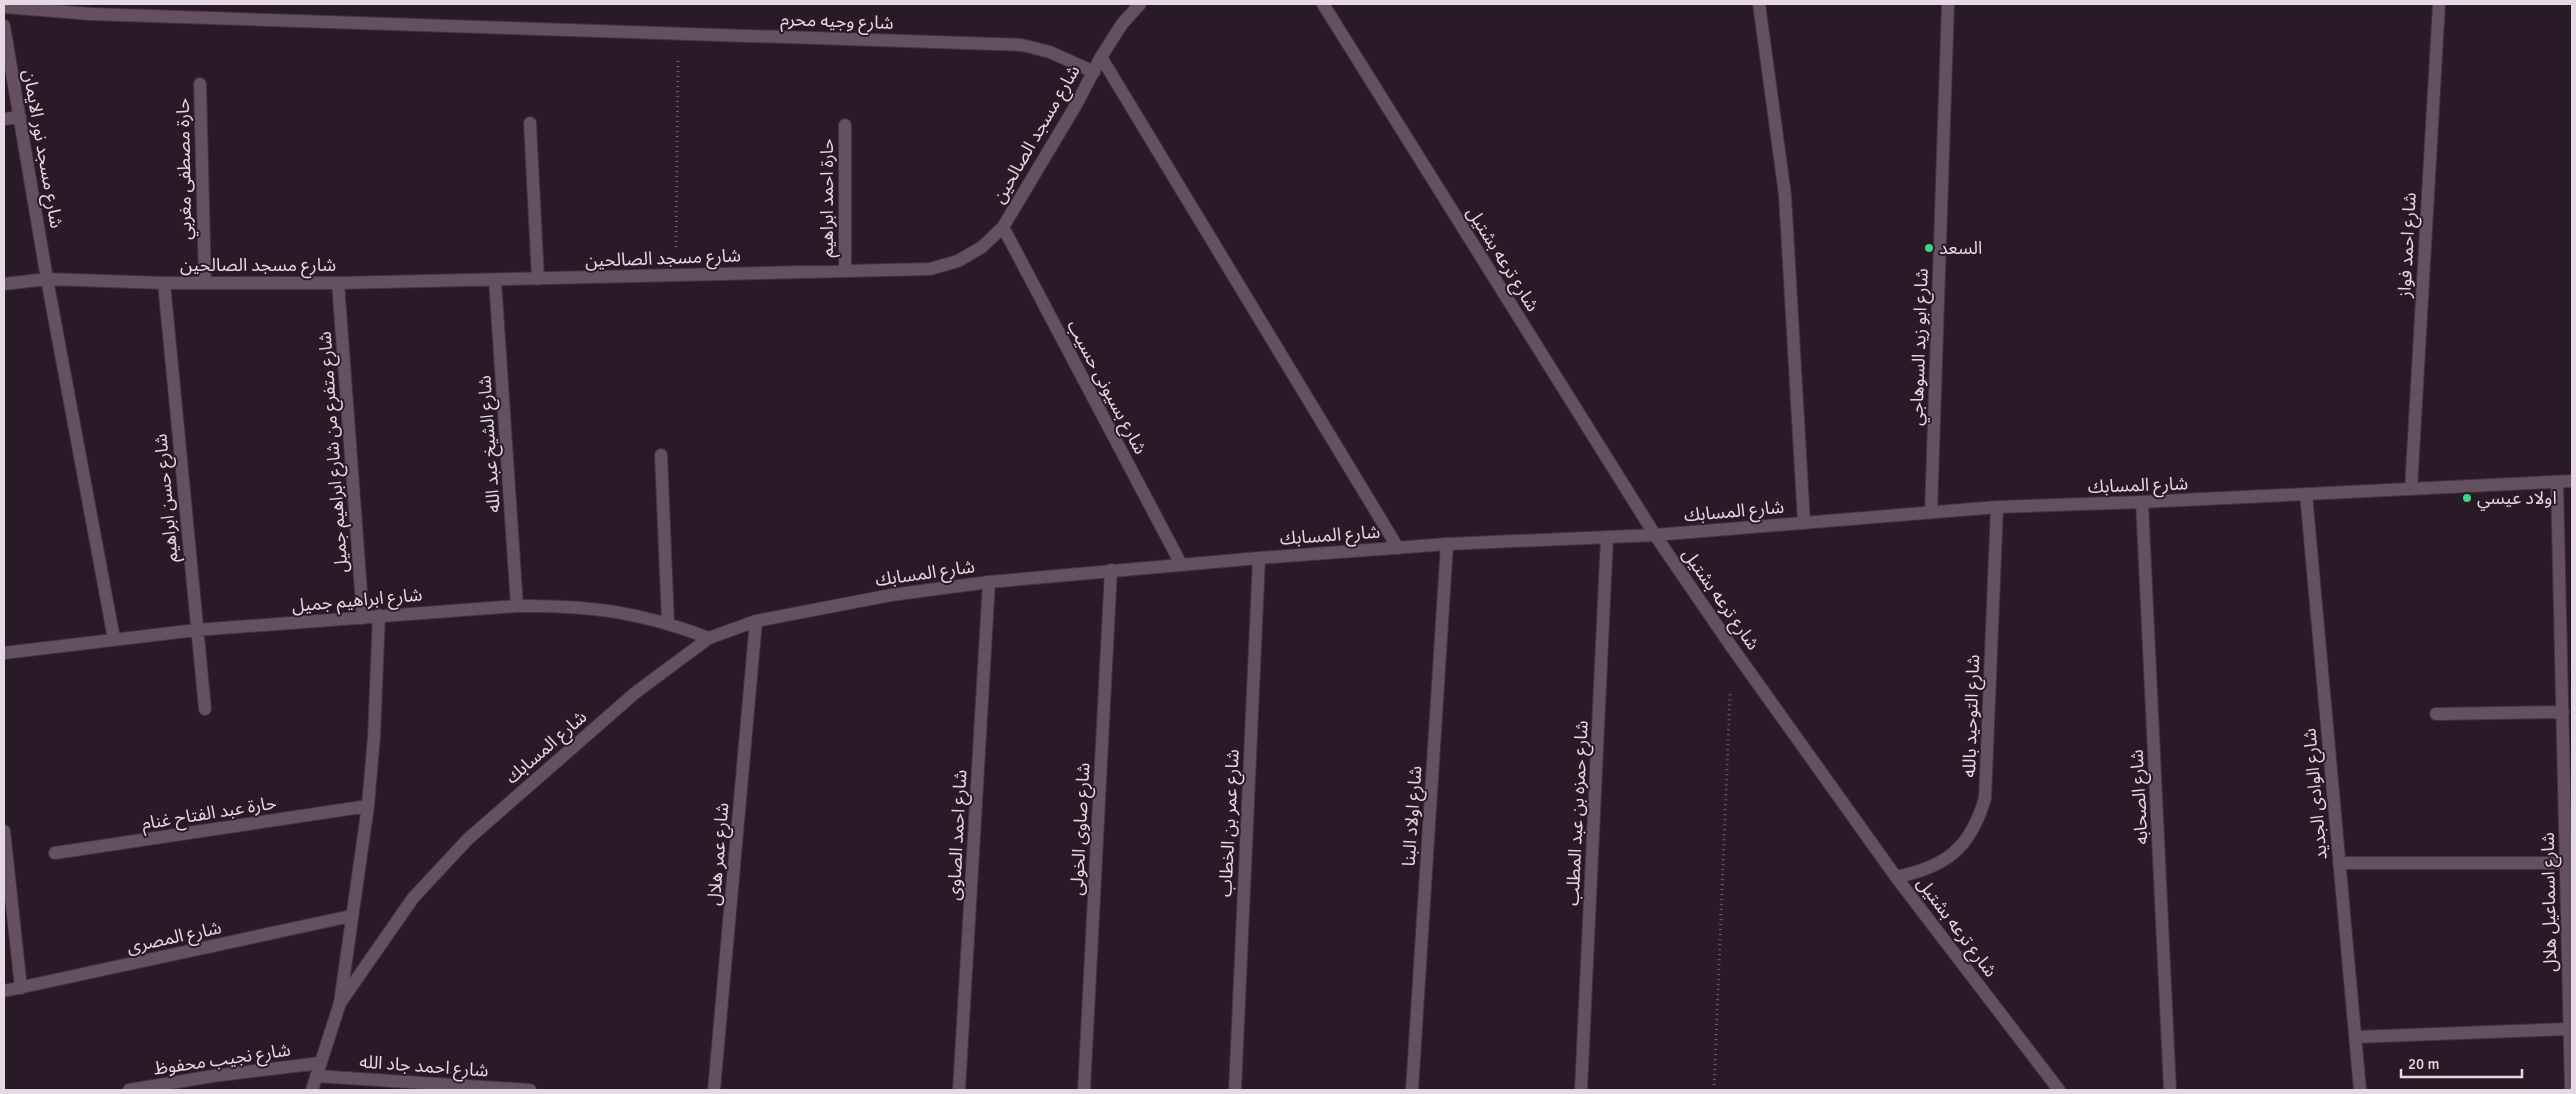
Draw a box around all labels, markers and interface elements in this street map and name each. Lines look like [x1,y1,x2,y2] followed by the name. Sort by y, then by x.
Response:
[780,8,894,37] street label: شارع وجيه محرم
[987,61,1087,209] street label: شارع مسجد الصالحين
[15,68,68,231] street label: شارع مسجد نور الايمان
[172,98,198,240] street label: حارة مصطفى مغربي
[816,138,840,258] street label: حارة احمد ابراهيم
[2393,192,2424,299] street label: شارع احمد فواز
[1459,202,1544,317] street label: شارع ترعه بشتيل
[1939,237,1982,259] place label: السعد
[1923,242,1935,254] marker: السعد
[585,244,741,275] street label: شارع مسجد الصالحين
[180,254,336,279] street label: شارع مسجد الصالحين
[1905,268,1936,426] street label: شارع ابو زيد السوهاجي
[1060,316,1152,459] street label: شارع بسيونى حسيب
[314,330,355,573] street label: شارع متفرع من شارع ابراهيم جميل
[473,374,508,513] street label: شارع الشيخ عبد الله
[149,432,186,563] street label: شارع حسن ابراهيم
[2087,472,2189,501] street label: شارع المسابك
[2477,487,2557,511] place label: اولاد عيسي
[2461,492,2473,504] marker: اولاد عيسي
[1683,496,1785,529] street label: شارع المسابك
[1279,521,1381,552] street label: شارع المسابك
[1675,544,1764,656] street label: شارع ترعه بشتيل
[874,555,977,594] street label: شارع المسابك
[291,583,424,620] street label: شارع ابراهيم جميل
[1958,654,1987,778] street label: شارع التوحيد بالله
[501,706,593,790] street label: شارع المسابك
[1561,720,1596,906] street label: شارع حمزه بن عبد المطلب
[2298,727,2335,861] street label: شارع الوادى الجديد
[1214,749,1247,898] street label: شارع عمر بن الخطاب
[2126,749,2155,845] street label: شارع الصحابه
[1066,762,1097,896] street label: شارع صاوى الخولى
[1398,765,1429,867] street label: شارع اولاد البنا
[943,769,974,901] street label: شارع احمد الصاوى
[140,791,278,837] street label: حارة عبد الفتاح غنام
[703,802,736,907] street label: شارع عمر هلال
[2537,832,2564,972] street label: شارع اسماعيل هلال
[1910,873,2002,983] street label: شارع ترعه بشتيل
[125,916,224,961] street label: شارع المصرى
[152,1038,292,1082] street label: شارع نجيب محفوظ
[2401,1046,2522,1078] scale bar
[358,1051,489,1084] street label: شارع احمد جاد الله
[2408,1055,2439,1073] text: 20 m

